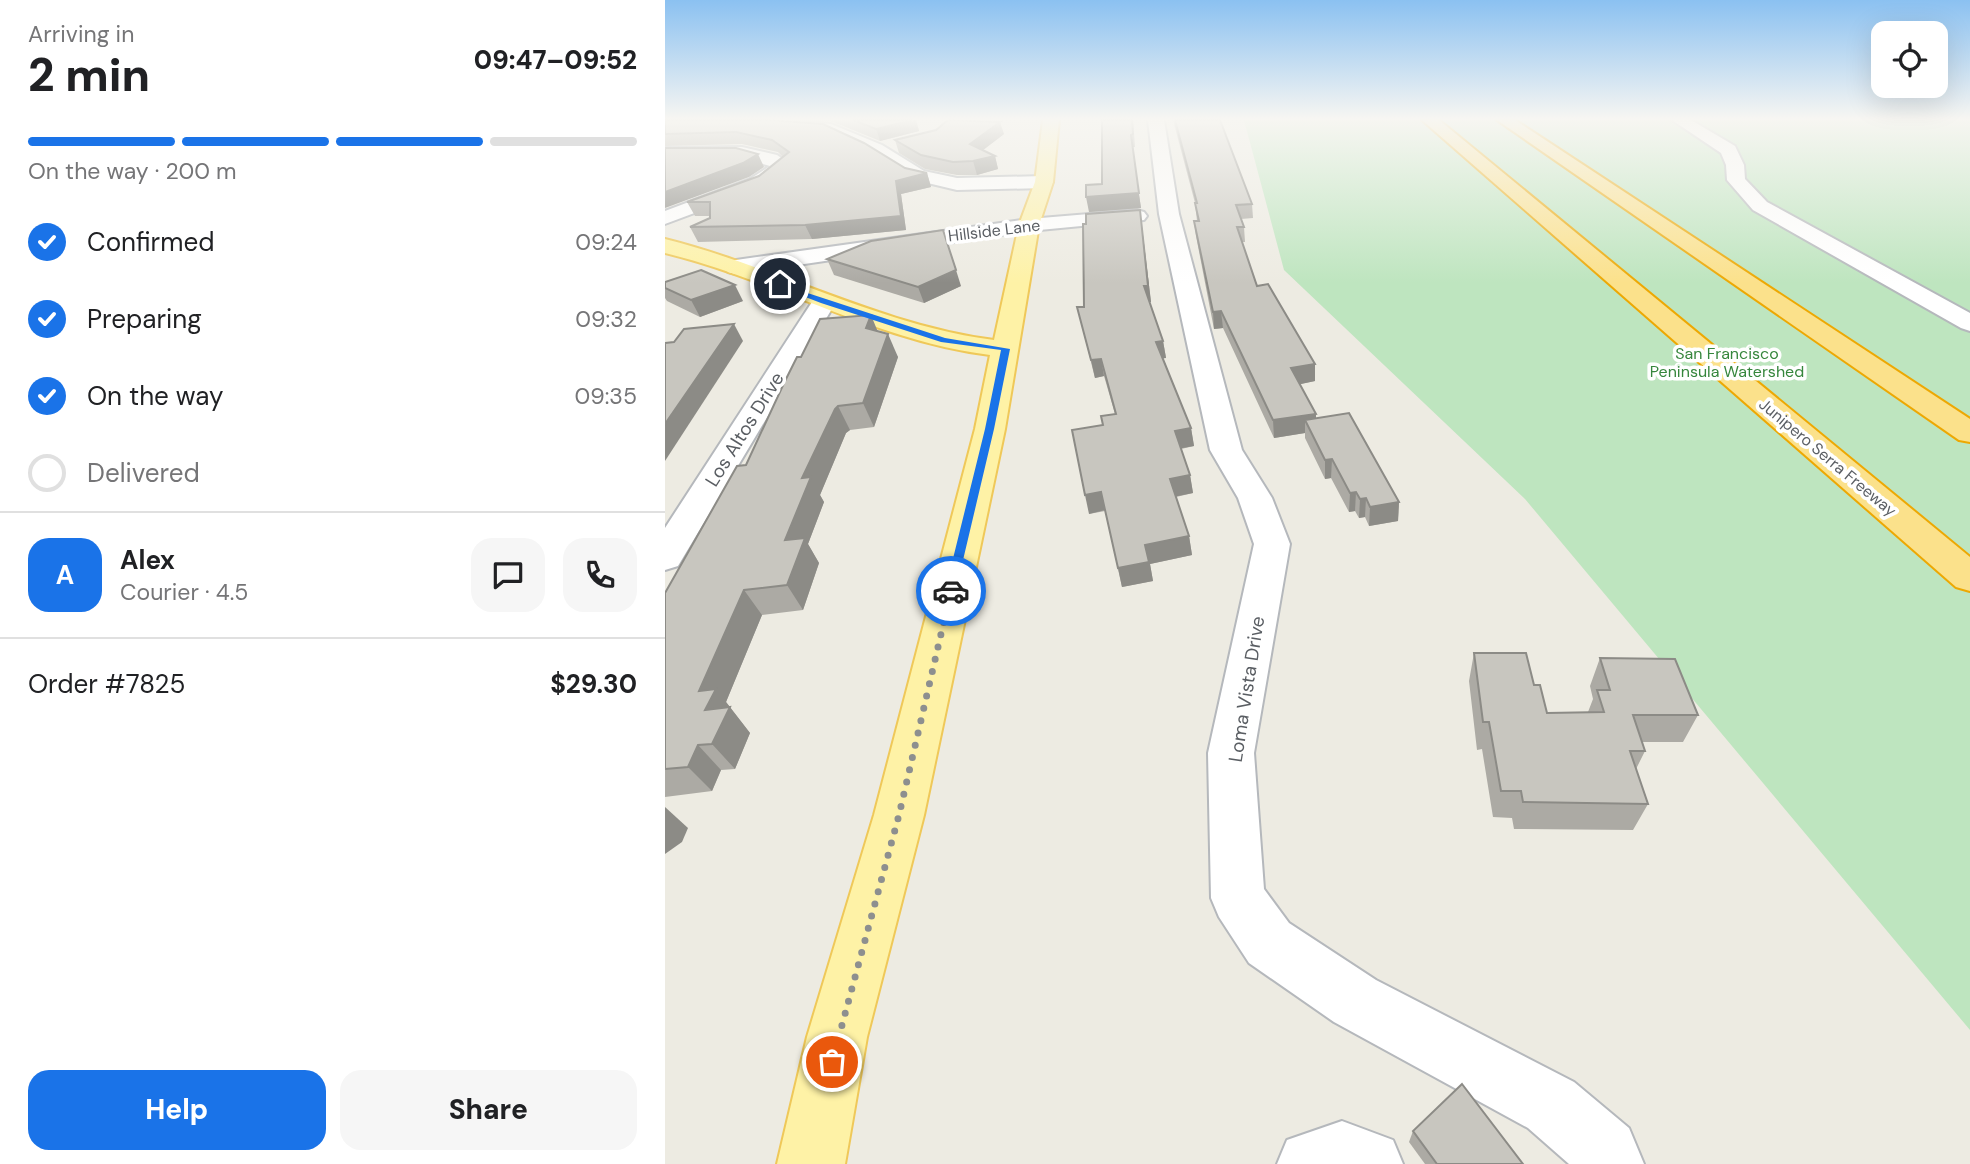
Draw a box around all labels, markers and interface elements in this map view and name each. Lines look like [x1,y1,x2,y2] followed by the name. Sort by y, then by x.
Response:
[28,19,134,49] text: Arriving in
[1871,21,1948,98] map controls
[1871,21,1948,98] button: locate
[474,43,637,77] text: 09:47–09:52
[28,45,150,105] text: 2 min
[28,156,237,186] text: On the way · 200 m
[947,214,1041,247] street label: Hillside Lane
[28,223,66,261] icon: check
[87,225,214,259] text: Confirmed
[575,227,637,257] text: 09:24
[750,254,810,314] pin
[761,265,799,303] icon: home
[28,300,66,338] icon: check
[87,302,202,336] text: Preparing
[575,304,637,334] text: 09:32
[1650,343,1804,382] park label: San Francisco Peninsula Watershed
[699,367,790,491] street label: Los Altos Drive
[28,377,66,415] icon: check
[87,379,223,413] text: On the way
[575,381,637,411] text: 09:35
[1755,394,1901,521] street label: Junipero Serra Freeway
[87,456,200,490] text: Delivered
[471,538,545,612] button: chat
[563,538,637,612] button: phone
[120,543,175,577] text: Alex
[916,556,986,626] courier
[56,558,74,592] text: A
[932,572,970,610] icon: car
[120,577,248,607] text: Courier · 4.5
[1223,614,1270,764] street label: Loma Vista Drive
[28,667,185,701] text: Order #7825
[550,667,637,701] text: $29.30
[802,1032,862,1092] pin
[813,1043,851,1081] icon: bag
[28,1070,326,1150] button: Help
[340,1070,637,1150] button: Share

